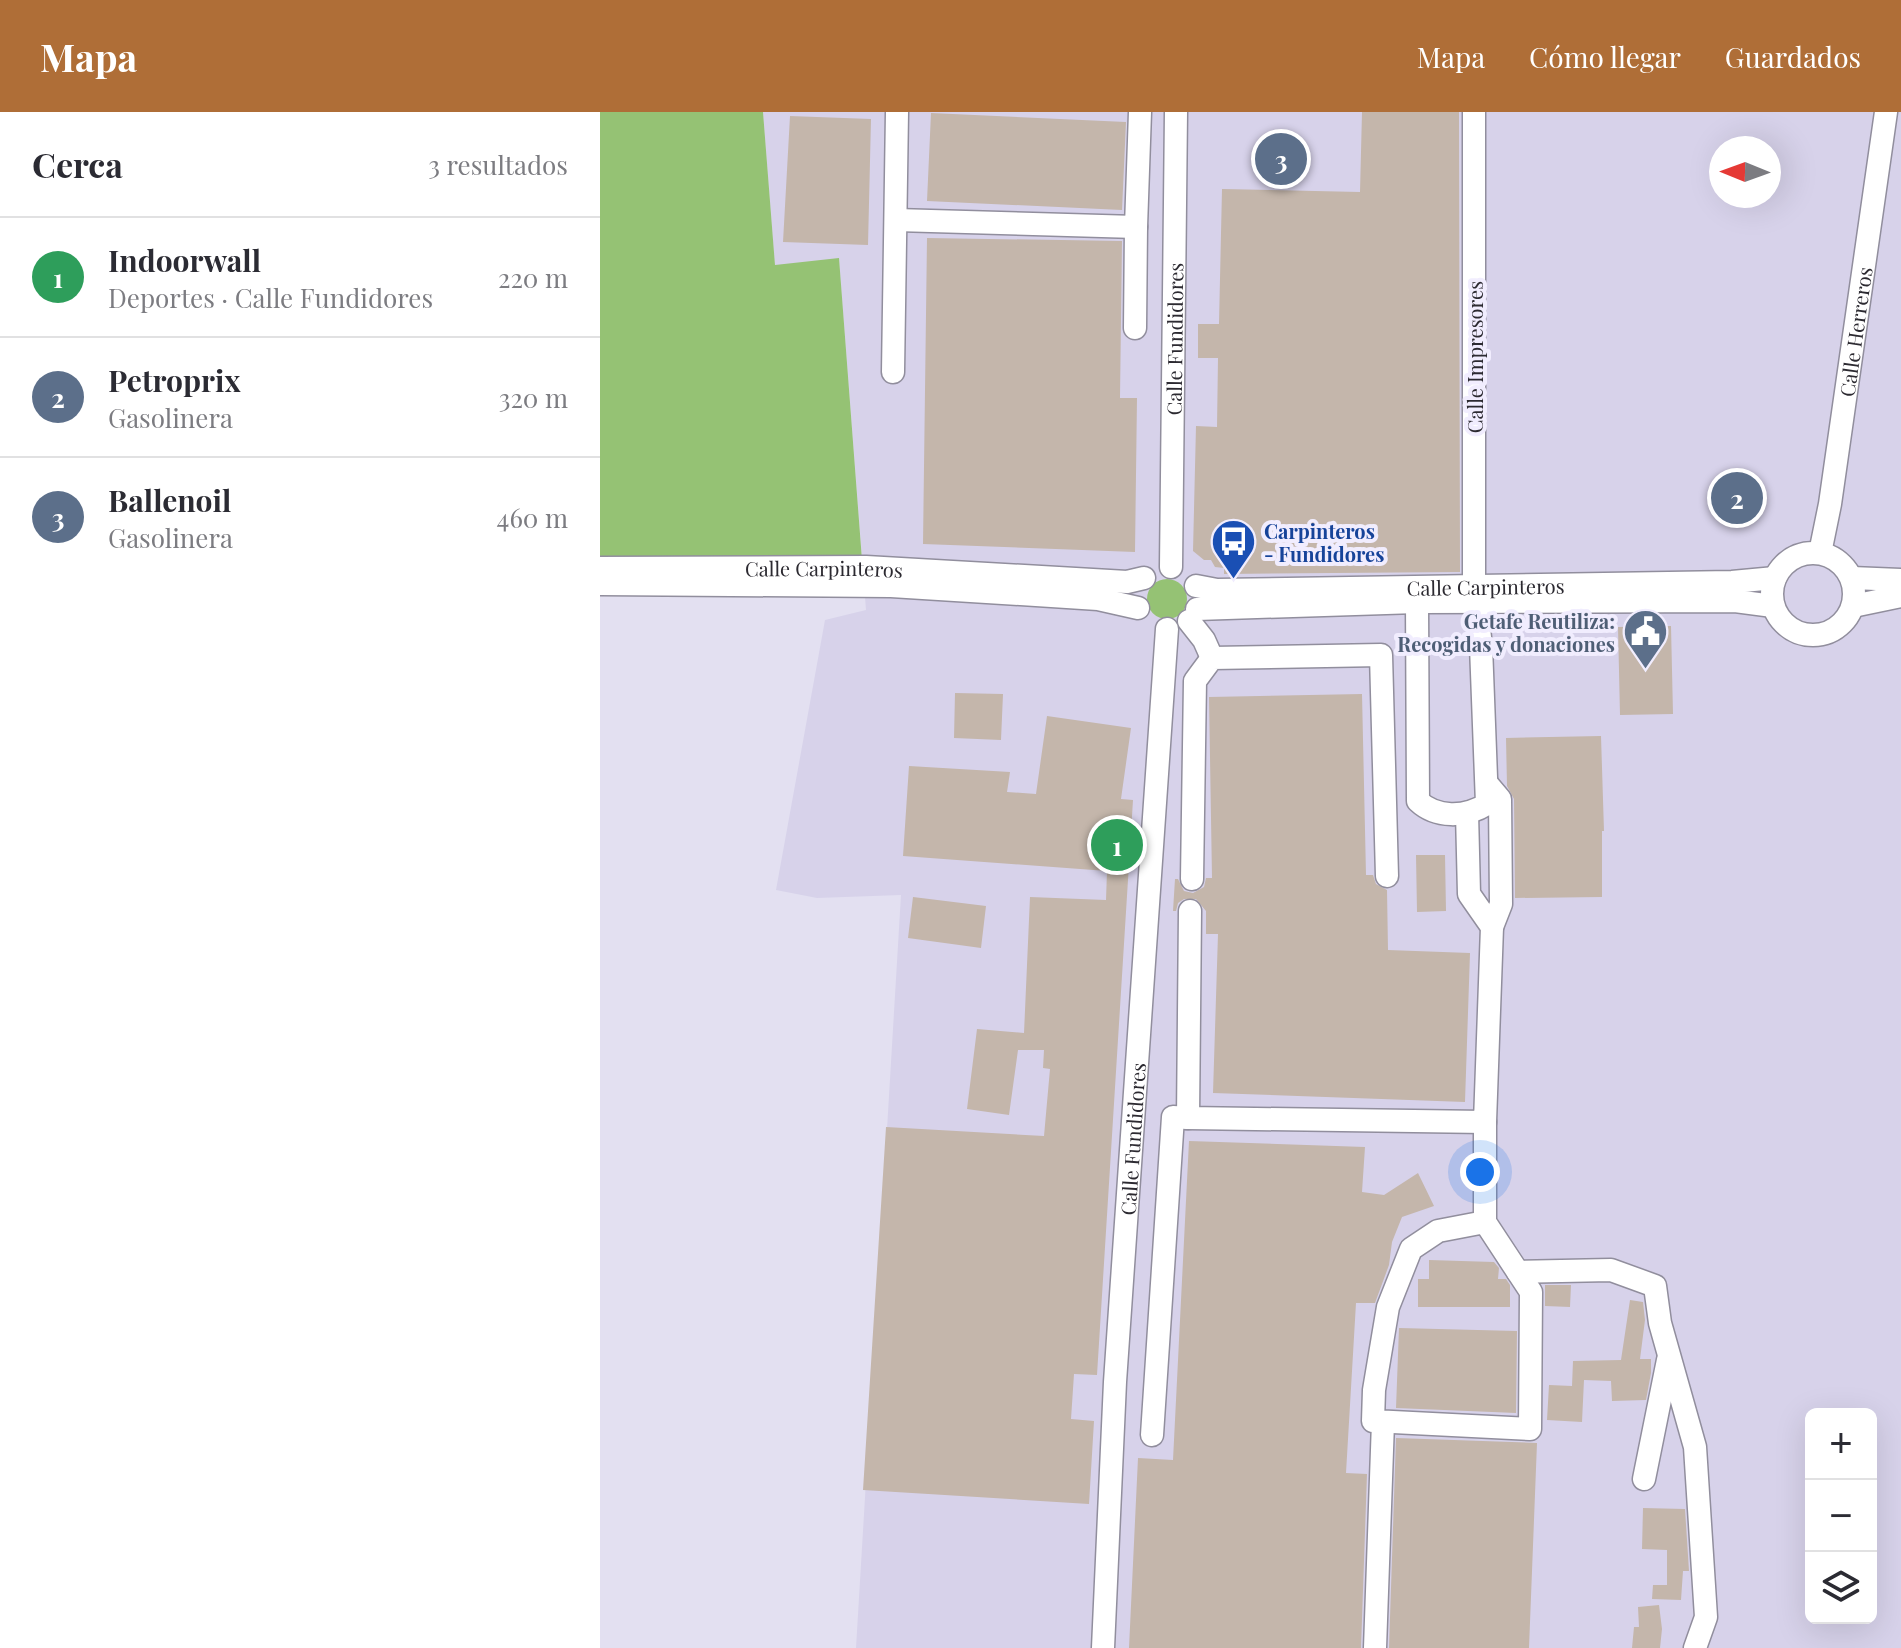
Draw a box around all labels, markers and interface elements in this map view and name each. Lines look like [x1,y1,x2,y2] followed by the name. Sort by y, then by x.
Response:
[40,31,137,82] text: Mapa
[1417,38,1485,75] text: Mapa
[1529,38,1681,75] text: Cómo llegar
[1725,38,1861,75] text: Guardados
[1255,129,1307,189] pin: 3
[1709,136,1781,208] north arrow
[32,141,123,187] text: Cerca
[428,147,568,182] text: 3 resultados
[108,240,261,280] text: Indoorwall
[53,260,63,295] text: 1
[498,260,568,295] text: 220 m
[1159,262,1188,416] street label: Calle Fundidores
[1832,265,1877,398] street label: Calle Herreros
[108,280,433,315] text: Deportes · Calle Fundidores
[1461,281,1488,433] street label: Calle Impresores
[108,360,241,400] text: Petroprix
[51,380,65,415] text: 2
[499,380,568,415] text: 320 m
[108,400,233,435] text: Gasolinera
[1711,468,1763,528] pin: 2
[108,480,231,520] text: Ballenoil
[52,500,64,535] text: 3
[497,500,568,535] text: 460 m
[1264,517,1384,567] place label: Carpinteros - Fundidores
[1209,518,1257,581] bus stop icon: Carpinteros - Fundidores
[108,520,233,555] text: Gasolinera
[745,553,904,583] street label: Calle Carpinteros
[1406,571,1565,601] street label: Calle Carpinteros
[1397,607,1615,657] place label: Getafe Reutiliza: Recogidas y donaciones
[1622,608,1670,671] public building icon: Getafe Reutiliza: Recogidas y donaciones
[1091,815,1143,875] pin: 1
[1113,1062,1151,1216] street label: Calle Fundidores
[1460,1152,1500,1192] your location
[1805,1408,1877,1624] map controls
[1805,1408,1877,1480] button: +
[1805,1480,1877,1552] button: −
[1805,1552,1877,1624] button: layers

